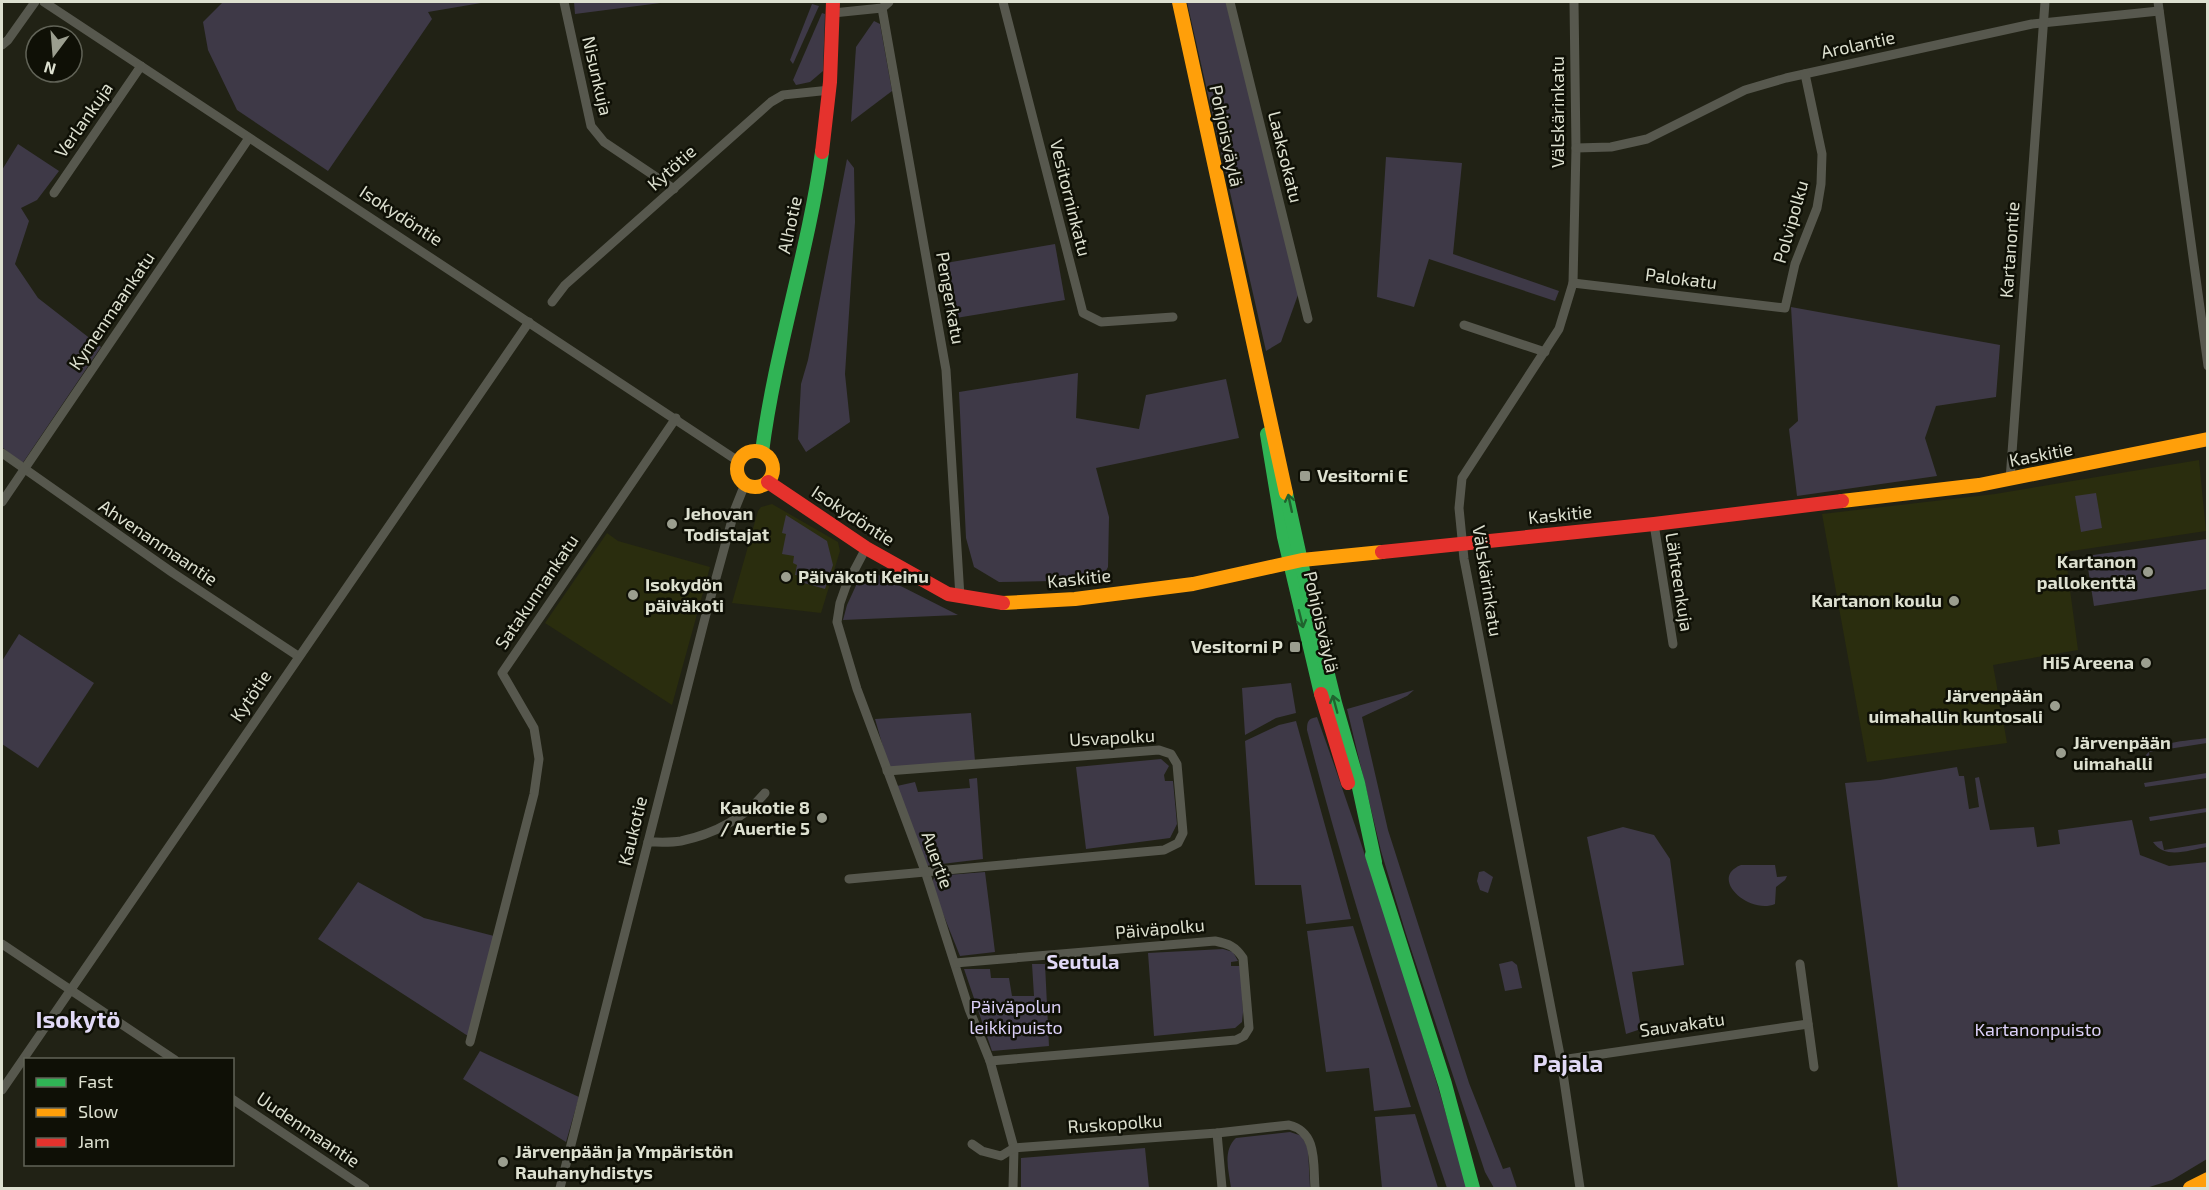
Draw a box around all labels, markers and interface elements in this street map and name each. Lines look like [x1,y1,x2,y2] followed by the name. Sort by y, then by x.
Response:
[24,24,84,84] north arrow
[1819,25,1897,63] street label: Arolantie
[578,34,618,118] street label: Nisunkuja
[1546,56,1568,168] street label: Välskärinkatu
[42,58,58,80] text: N
[49,78,117,161] street label: Verlankuja
[1205,83,1249,189] street label: Pohjoisväylä
[1264,109,1308,205] street label: Laaksokatu
[1046,137,1096,258] street label: Vesitorninkatu
[643,140,700,195] street label: Kytötie
[1768,178,1812,266] street label: Polvipolku
[356,180,447,250] street label: Isokydöntie
[772,194,806,256] street label: Alhotie
[1995,201,2023,299] street label: Kartanontie
[64,247,159,374] street label: Kymenmaankatu
[932,250,970,346] street label: Pengerkatu
[1644,263,1718,293] street label: Palokatu
[2007,437,2074,471] street label: Kaskitie
[1317,464,1408,486] place label: Vesitorni E
[1298,469,1312,483] marker: Vesitorni E
[808,480,899,550] street label: Isokydöntie
[95,494,222,590] street label: Ahvenanmaantie
[1284,494,1295,513] one-way arrow
[1527,500,1593,528] street label: Kaskitie
[684,502,770,545] place label: Jehovan Todistajat
[665,517,679,531] marker: Jehovan Todistajat
[1468,524,1508,638] street label: Välskärinkatu
[490,530,583,653] street label: Satakunnankatu
[1661,531,1699,633] street label: Lähteenkuja
[2037,550,2136,593] place label: Kartanon pallokenttä
[1046,564,1112,592] street label: Kaskitie
[798,565,929,587] place label: Päiväkoti Keinu
[2141,565,2155,579] marker: Kartanon pallokenttä
[1300,569,1344,675] street label: Pohjoisväylä
[779,570,793,584] marker: Päiväkoti Keinu
[645,573,724,616] place label: Isokydön päiväkoti
[626,588,640,602] marker: Isokydön päiväkoti
[1811,589,1942,611] place label: Kartanon koulu
[1947,594,1961,608] marker: Kartanon koulu
[1296,610,1308,629] one-way arrow
[1191,635,1283,657] place label: Vesitorni P
[1288,640,1302,654] marker: Vesitorni P
[2043,651,2134,673] place label: Hi5 Areena
[2139,656,2153,670] marker: Hi5 Areena
[225,665,275,726] street label: Kytötie
[1868,684,2043,727] place label: Järvenpään uimahallin kuntosali
[1329,695,1340,714] one-way arrow
[2048,699,2062,713] marker: Järvenpään uimahallin kuntosali
[1069,724,1155,750] street label: Usvapolku
[2073,731,2171,774] place label: Järvenpään uimahalli
[2054,746,2068,760] marker: Järvenpään uimahalli
[613,794,651,868] street label: Kaukotie
[720,796,810,839] place label: Kaukotie 8 / Auertie 5
[815,811,829,825] marker: Kaukotie 8 / Auertie 5
[917,828,958,891] street label: Auertie
[1114,913,1206,943] street label: Päiväpolku
[1047,949,1119,973] district label: Seutula
[969,995,1063,1038] park label: Päiväpolun leikkipuisto
[36,1004,120,1033] district label: Isokytö
[1638,1007,1726,1041] street label: Sauvakatu
[1974,1018,2102,1040] park label: Kartanonpuisto
[1533,1048,1603,1077] district label: Pajala
[24,1058,234,1166] legend
[78,1070,113,1092] text: Fast
[253,1087,364,1172] street label: Uudenmaantie
[78,1100,119,1122] text: Slow
[1067,1109,1163,1137] street label: Ruskopolku
[78,1130,110,1152] text: Jam
[515,1140,733,1183] place label: Järvenpään ja Ympäristön Rauhanyhdistys
[496,1155,510,1169] marker: Järvenpään ja Ympäristön Rauhanyhdistys

